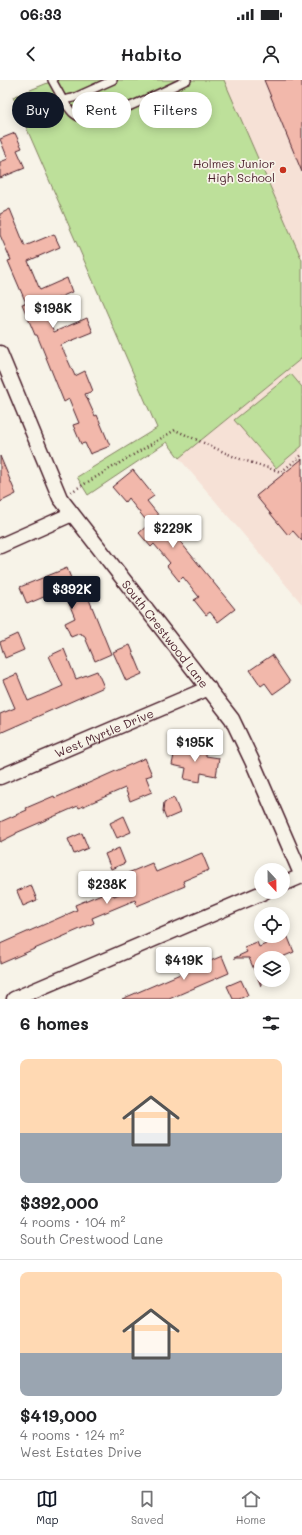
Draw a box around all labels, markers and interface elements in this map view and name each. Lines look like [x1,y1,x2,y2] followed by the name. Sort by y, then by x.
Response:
[20,4,61,24] text: 06:33
[120,42,182,66] text: Habito
[20,43,42,65] icon: back
[260,43,282,65] icon: person
[12,92,64,128] chip: Buy
[72,92,131,128] chip: Rent
[139,92,212,128] chip: Filters
[193,155,275,185] place label: Holmes Junior High School
[278,165,288,175] marker: Holmes Junior High School
[25,295,81,329] pin: $198K
[34,299,72,316] text: $198K
[145,515,201,549] pin: $229K
[154,519,192,536] text: $229K
[44,576,100,610] pin: $392K
[119,577,213,691] street label: South Crestwood Lane
[52,580,92,597] text: $392K
[52,705,156,761] street label: West Myrtle Drive
[167,729,223,763] pin: $195K
[176,733,214,750] text: $195K
[254,863,290,899] north arrow
[254,863,290,987] map controls
[79,871,135,905] pin: $238K
[87,875,127,892] text: $238K
[254,907,290,943] button: locate
[156,947,212,981] pin: $419K
[165,951,203,968] text: $419K
[254,951,290,987] button: layers
[20,1012,89,1034] text: 6 homes
[260,1012,282,1034] icon: filters
[115,1085,187,1157] icon: home
[20,1191,98,1213] text: $392,000
[20,1213,125,1230] text: 4 rooms · 104 m²
[20,1230,163,1247] text: South Crestwood Lane
[115,1298,187,1370] icon: home
[20,1404,97,1426] text: $419,000
[20,1426,125,1443] text: 4 rooms · 124 m²
[20,1443,142,1460] text: West Estates Drive
[36,1488,59,1527] tab: Map
[131,1488,164,1527] tab: Saved
[236,1488,266,1527] tab: Home

